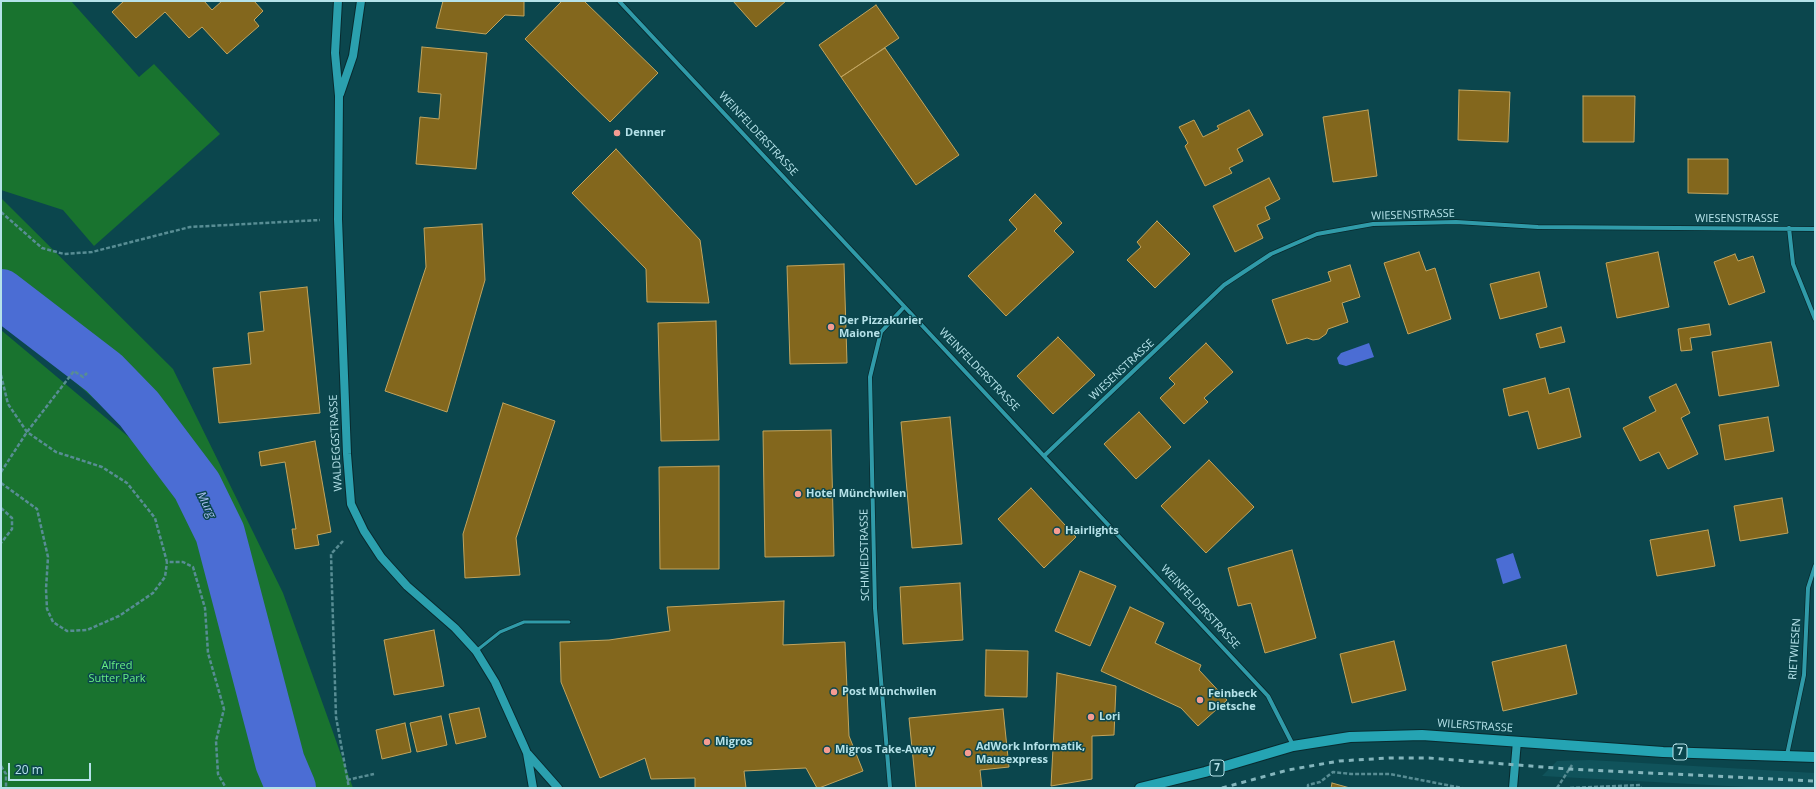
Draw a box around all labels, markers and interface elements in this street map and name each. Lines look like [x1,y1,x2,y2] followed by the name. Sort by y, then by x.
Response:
[716,89,800,179] street label: WEINFELDERSTRASSE
[625,126,666,140] place label: Denner
[612,128,622,138] marker: Denner
[1371,207,1455,223] street label: WIESENSTRASSE
[1695,212,1779,226] street label: WIESENSTRASSE
[839,314,923,340] place label: Der Pizzakurier Maione
[826,322,836,332] marker: Der Pizzakurier Maione
[936,326,1022,414] street label: WEINFELDERSTRASSE
[1087,337,1157,403] street label: WIESENSTRASSE
[327,394,345,492] street label: WALDEGGSTRASSE
[806,487,906,501] place label: Hotel Münchwilen
[193,489,219,521] water label: Murg
[793,489,803,499] marker: Hotel Münchwilen
[858,509,872,601] street label: SCHMIEDSTRASSE
[1065,524,1119,538] place label: Hairlights
[1052,526,1062,536] marker: Hairlights
[1158,562,1242,652] street label: WEINFELDERSTRASSE
[1786,618,1804,680] street label: RIETWIESEN
[88,659,146,685] park label: Alfred Sutter Park
[842,685,936,699] place label: Post Münchwilen
[829,687,839,697] marker: Post Münchwilen
[1208,687,1257,713] place label: Feinbeck Dietsche
[1195,695,1205,705] marker: Feinbeck Dietsche
[1099,710,1120,724] place label: Lori
[1086,712,1096,722] marker: Lori
[1437,717,1513,735] street label: WILERSTRASSE
[715,735,752,749] place label: Migros
[702,737,712,747] marker: Migros
[976,740,1085,766] place label: AdWork Informatik, Mausexpress
[835,743,935,757] place label: Migros Take-Away
[1673,744,1687,760] road number: 7
[822,745,832,755] marker: Migros Take-Away
[963,748,973,758] marker: AdWork Informatik, Mausexpress
[10,755,93,781] scale bar
[1210,760,1224,776] road number: 7
[15,761,43,778] text: 20 m

